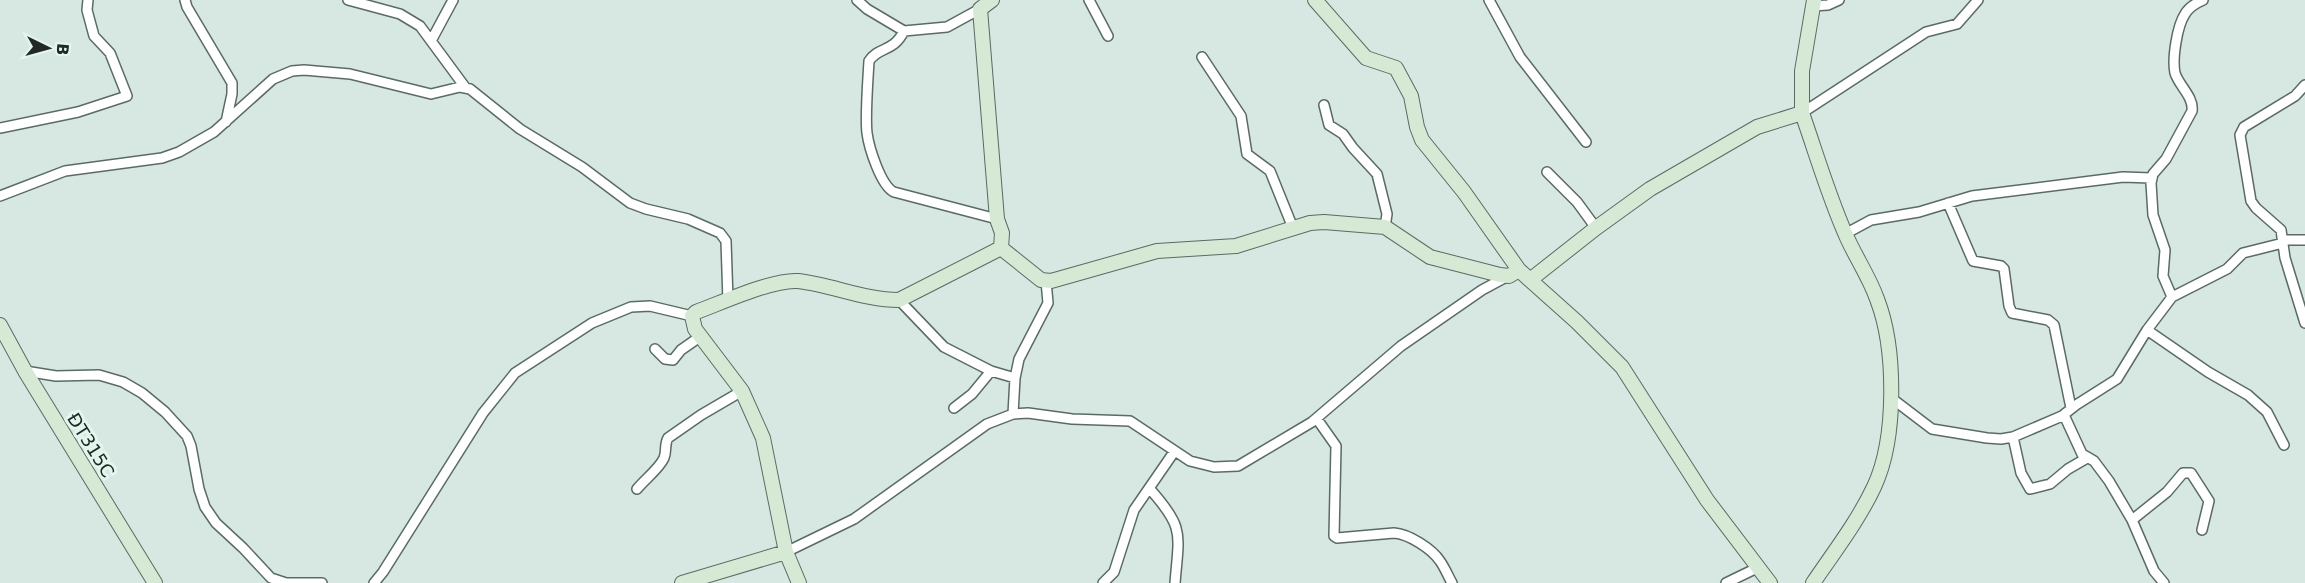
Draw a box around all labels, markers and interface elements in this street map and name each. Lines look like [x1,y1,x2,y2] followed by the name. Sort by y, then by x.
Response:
[18,18,78,78] north arrow
[52,42,72,56] text: B
[63,409,119,481] street label: ĐT315C

